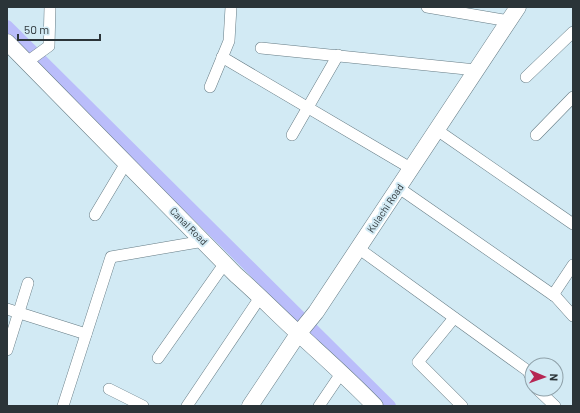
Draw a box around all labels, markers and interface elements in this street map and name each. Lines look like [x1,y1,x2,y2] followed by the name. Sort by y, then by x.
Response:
[18,16,100,42] scale bar
[24,22,49,36] text: 50 m
[364,181,406,235] street label: Kulachi Road
[168,205,210,247] street label: Canal Road
[524,357,564,397] north arrow
[548,373,561,381] text: N

